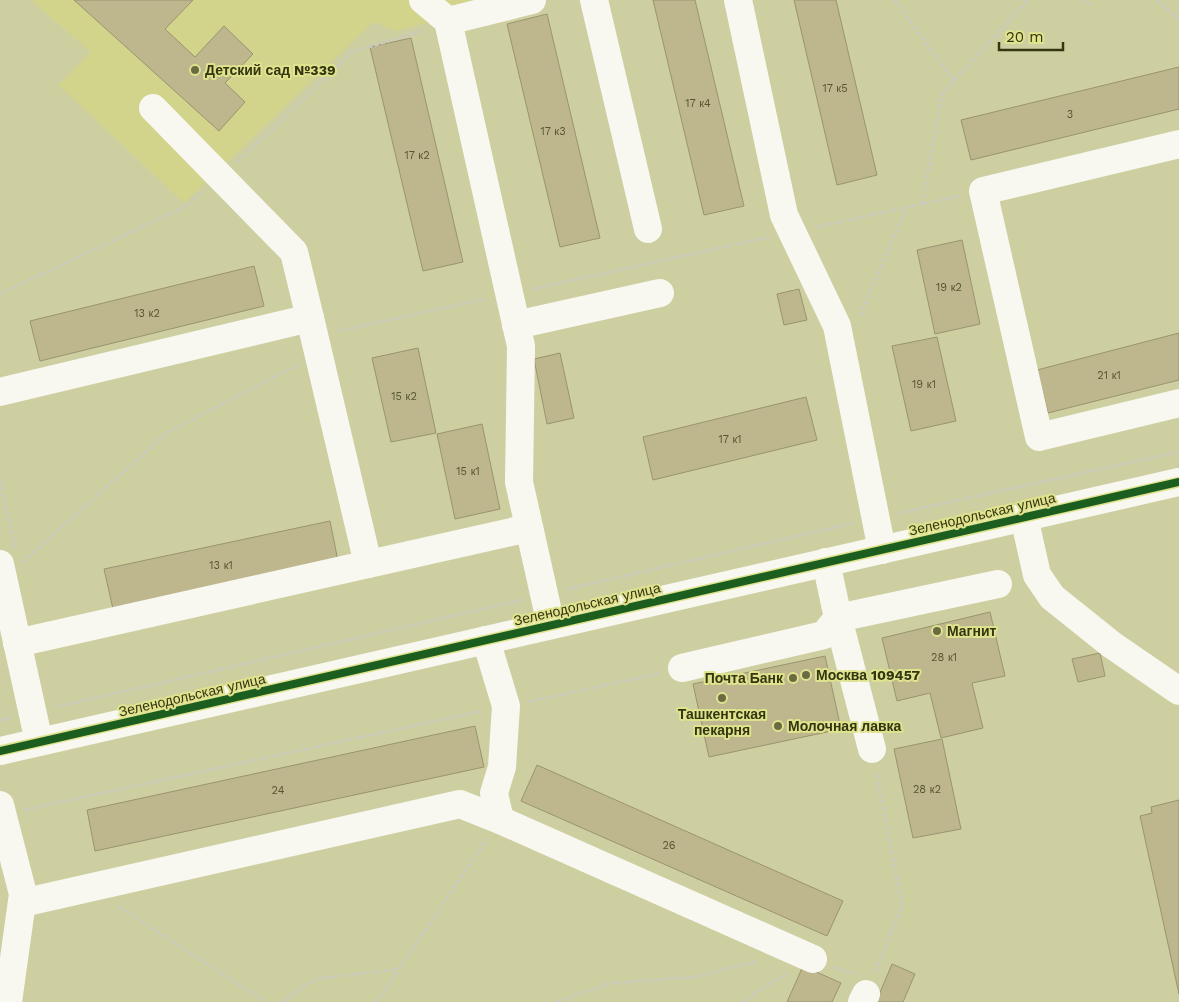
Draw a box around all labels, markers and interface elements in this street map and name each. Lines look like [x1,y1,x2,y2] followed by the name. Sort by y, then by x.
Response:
[999,20,1063,52] scale bar
[1006,28,1044,46] text: 20 m
[205,62,336,78] place label: Детский сад №339
[189,64,201,76] marker: Детский сад №339
[822,82,848,95] house number: 17 к5
[685,97,711,110] house number: 17 к4
[1067,108,1073,121] house number: 3
[540,125,566,138] house number: 17 к3
[404,149,430,162] house number: 17 к2
[936,281,962,294] house number: 19 к2
[134,307,160,320] house number: 13 к2
[1097,369,1121,382] house number: 21 к1
[912,378,936,391] house number: 19 к1
[391,390,417,403] house number: 15 к2
[719,433,741,446] house number: 17 к1
[456,465,480,478] house number: 15 к1
[907,489,1057,539] street label: Зеленодольская улица
[209,559,233,572] house number: 13 к1
[512,579,662,629] street label: Зеленодольская улица
[947,623,997,639] place label: Магнит
[931,625,943,637] marker: Магнит
[931,651,957,664] house number: 28 к1
[816,667,920,683] place label: Москва 109457
[800,669,812,681] marker: Москва 109457
[117,670,267,720] street label: Зеленодольская улица
[705,670,784,686] place label: Почта Банк
[787,672,799,684] marker: Почта Банк
[716,692,728,704] marker: Ташкентская пекарня
[678,706,766,738] place label: Ташкентская пекарня
[788,718,902,734] place label: Молочная лавка
[772,720,784,732] marker: Молочная лавка
[913,783,941,796] house number: 28 к2
[272,784,285,797] house number: 24
[662,839,676,852] house number: 26

